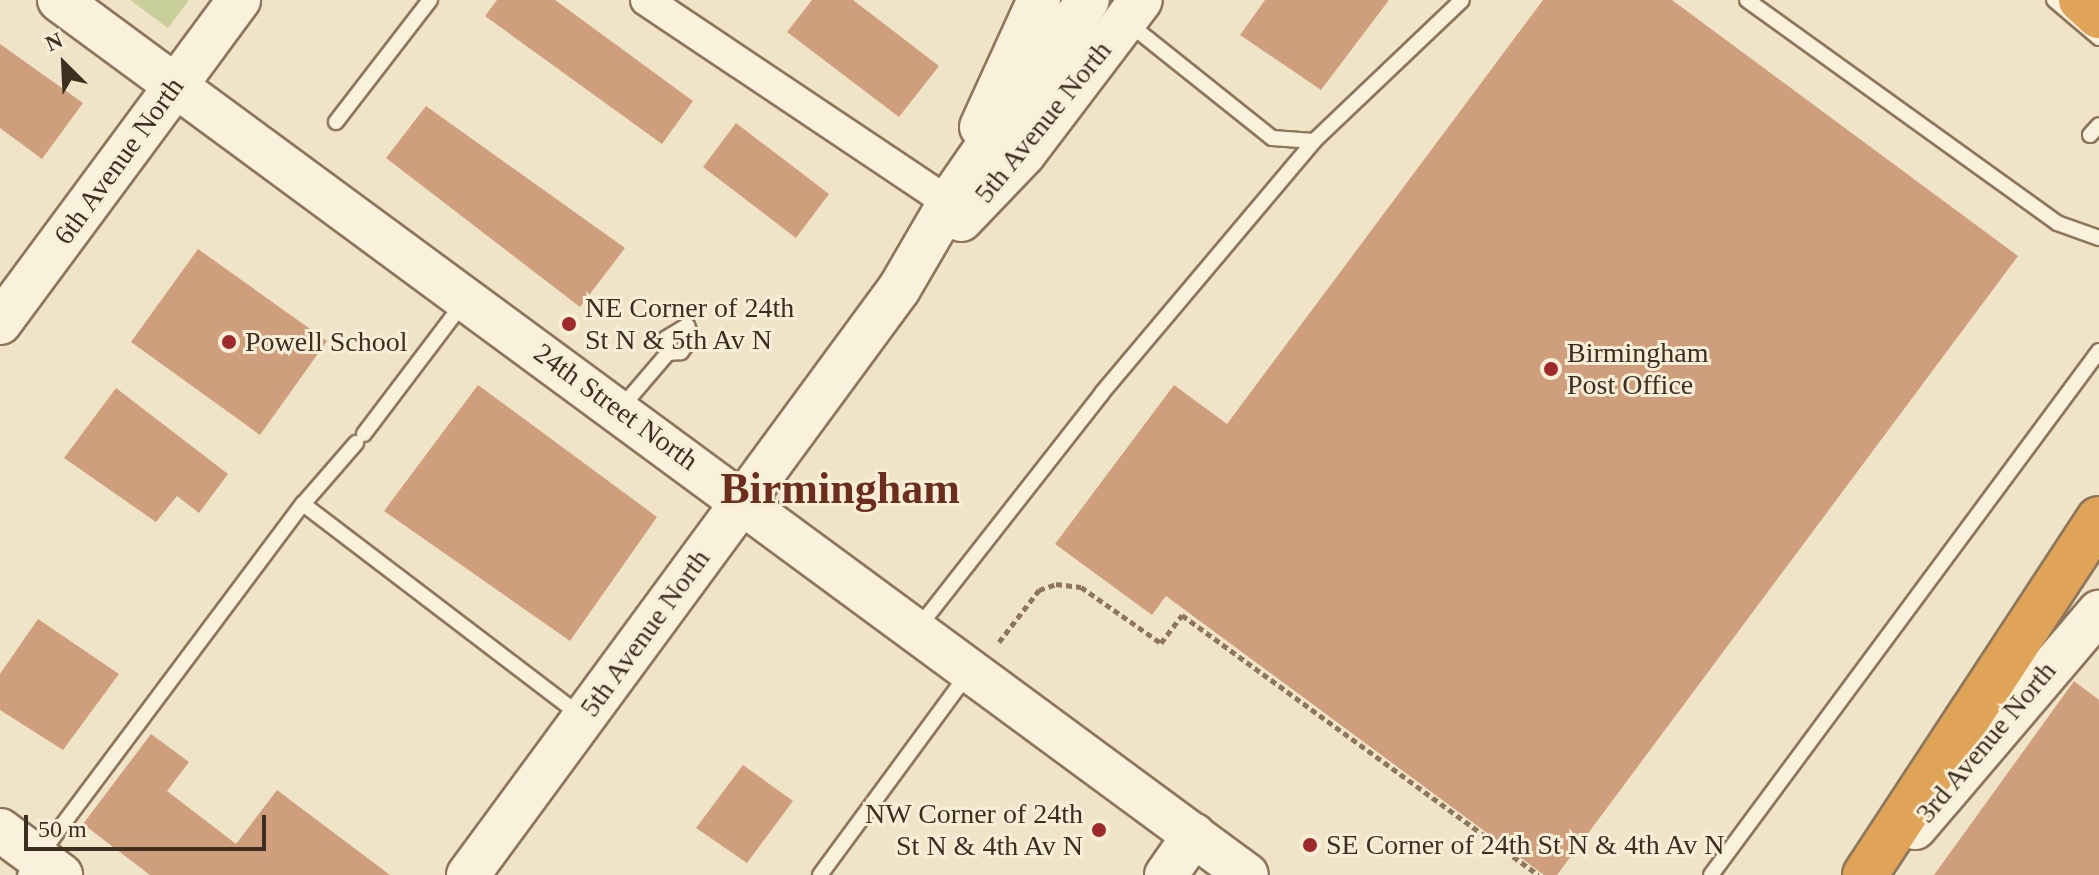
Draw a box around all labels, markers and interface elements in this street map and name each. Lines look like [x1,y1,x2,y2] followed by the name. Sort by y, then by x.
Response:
[24,24,104,104] north arrow
[42,27,66,56] text: N
[967,34,1119,210] street label: 5th Avenue North
[47,70,191,252] street label: 6th Avenue North
[585,291,794,357] place label: NE Corner of 24th St N & 5th Av N
[560,315,578,333] marker: NE Corner of 24th St N & 5th Av N
[245,325,408,359] place label: Powell School
[220,333,238,351] marker: Powell School
[527,336,705,478] street label: 24th Street North
[1567,336,1709,402] place label: Birmingham Post Office
[1542,360,1560,378] marker: Birmingham Post Office
[720,463,960,515] district label: Birmingham
[573,542,717,724] street label: 5th Avenue North
[1908,654,2064,830] street label: 3rd Avenue North
[864,797,1083,863] place label: NW Corner of 24th St N & 4th Av N
[28,799,270,849] scale bar
[38,816,87,842] text: 50 m
[1090,821,1108,839] marker: NW Corner of 24th St N & 4th Av N
[1326,828,1726,862] place label: SE Corner of 24th St N & 4th Av N
[1301,836,1319,854] marker: SE Corner of 24th St N & 4th Av N

